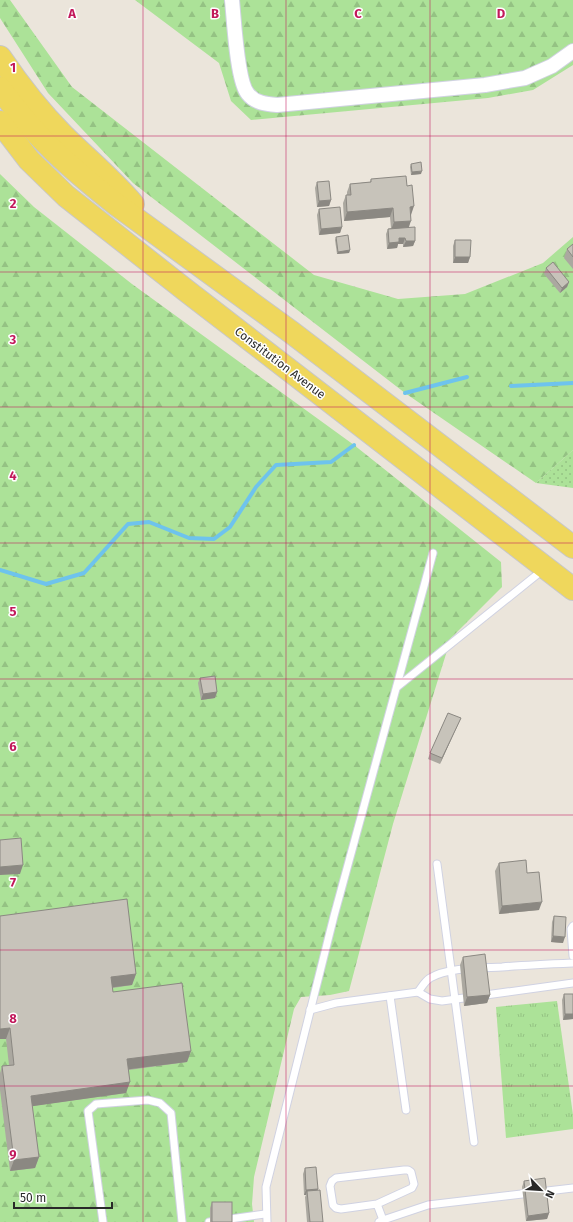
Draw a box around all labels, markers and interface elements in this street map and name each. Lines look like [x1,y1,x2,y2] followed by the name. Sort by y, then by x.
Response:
[67,6,76,21] text: A
[211,6,219,21] text: B
[354,6,362,21] text: C
[497,6,506,21] text: D
[10,60,16,75] text: 1
[10,196,17,211] text: 2
[232,324,328,402] street label: Constitution Avenue
[9,332,17,347] text: 3
[9,468,17,483] text: 4
[10,604,17,619] text: 5
[9,739,17,754] text: 6
[10,875,16,890] text: 7
[9,1011,17,1026] text: 8
[9,1147,17,1162] text: 9
[521,1170,561,1210] north arrow
[14,1184,112,1210] scale bar
[542,1188,557,1200] text: N
[20,1191,46,1205] text: 50 m

